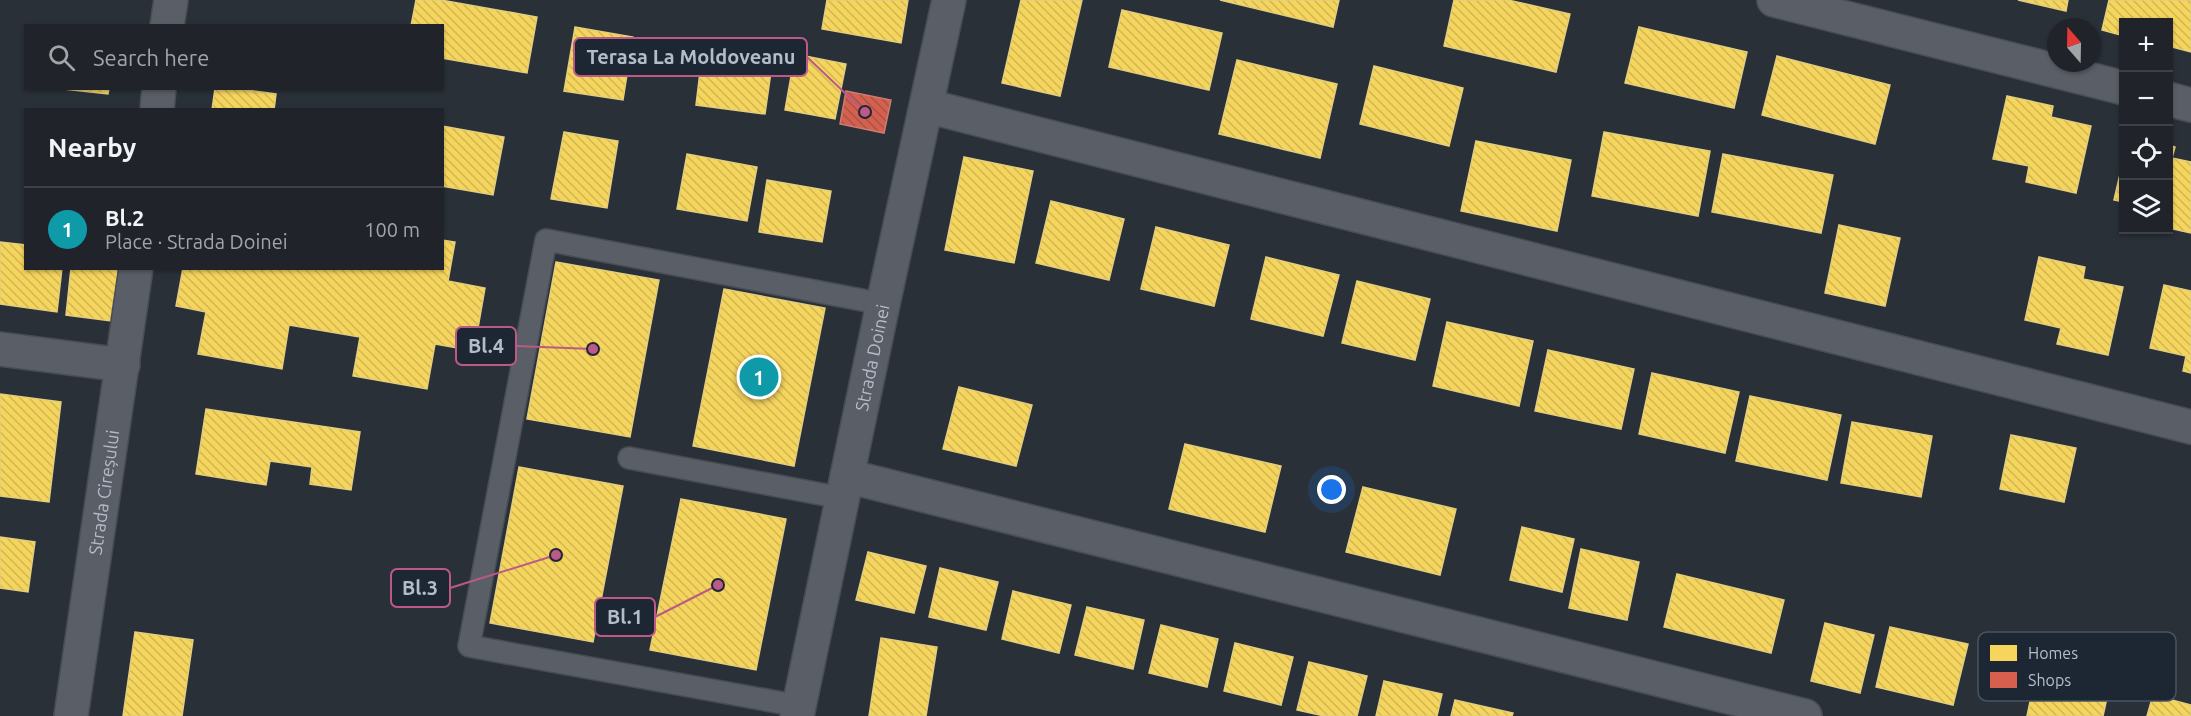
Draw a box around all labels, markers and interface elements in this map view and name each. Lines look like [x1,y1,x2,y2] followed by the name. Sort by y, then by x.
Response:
[2047,18,2101,72] north arrow
[2119,18,2173,234] map controls
[2119,18,2173,72] button: +
[24,24,444,90] search box
[574,38,807,76] callout: Terasa La Moldoveanu
[45,41,78,74] icon: search
[93,45,209,70] text: Search here
[587,45,795,68] text: Terasa La Moldoveanu
[2119,72,2173,126] button: −
[2119,126,2173,180] button: locate
[48,133,136,162] text: Nearby
[2119,180,2173,234] button: layers
[105,205,145,230] text: Bl.2
[62,218,73,241] text: 1
[364,218,420,241] text: 100 m
[105,230,288,253] text: Place · Strada Doinei
[851,302,893,413] street label: Strada Doinei
[456,327,516,365] callout: Bl.4
[468,334,504,357] text: Bl.4
[740,354,778,400] pin: 1
[84,428,122,556] street label: Strada Cireșului
[1317,475,1346,504] your location
[391,569,450,607] callout: Bl.3
[402,576,438,599] text: Bl.3
[595,598,655,636] callout: Bl.1
[607,605,643,628] text: Bl.1
[1978,632,2176,701] legend
[2028,644,2078,662] text: Homes
[2028,671,2071,689] text: Shops

